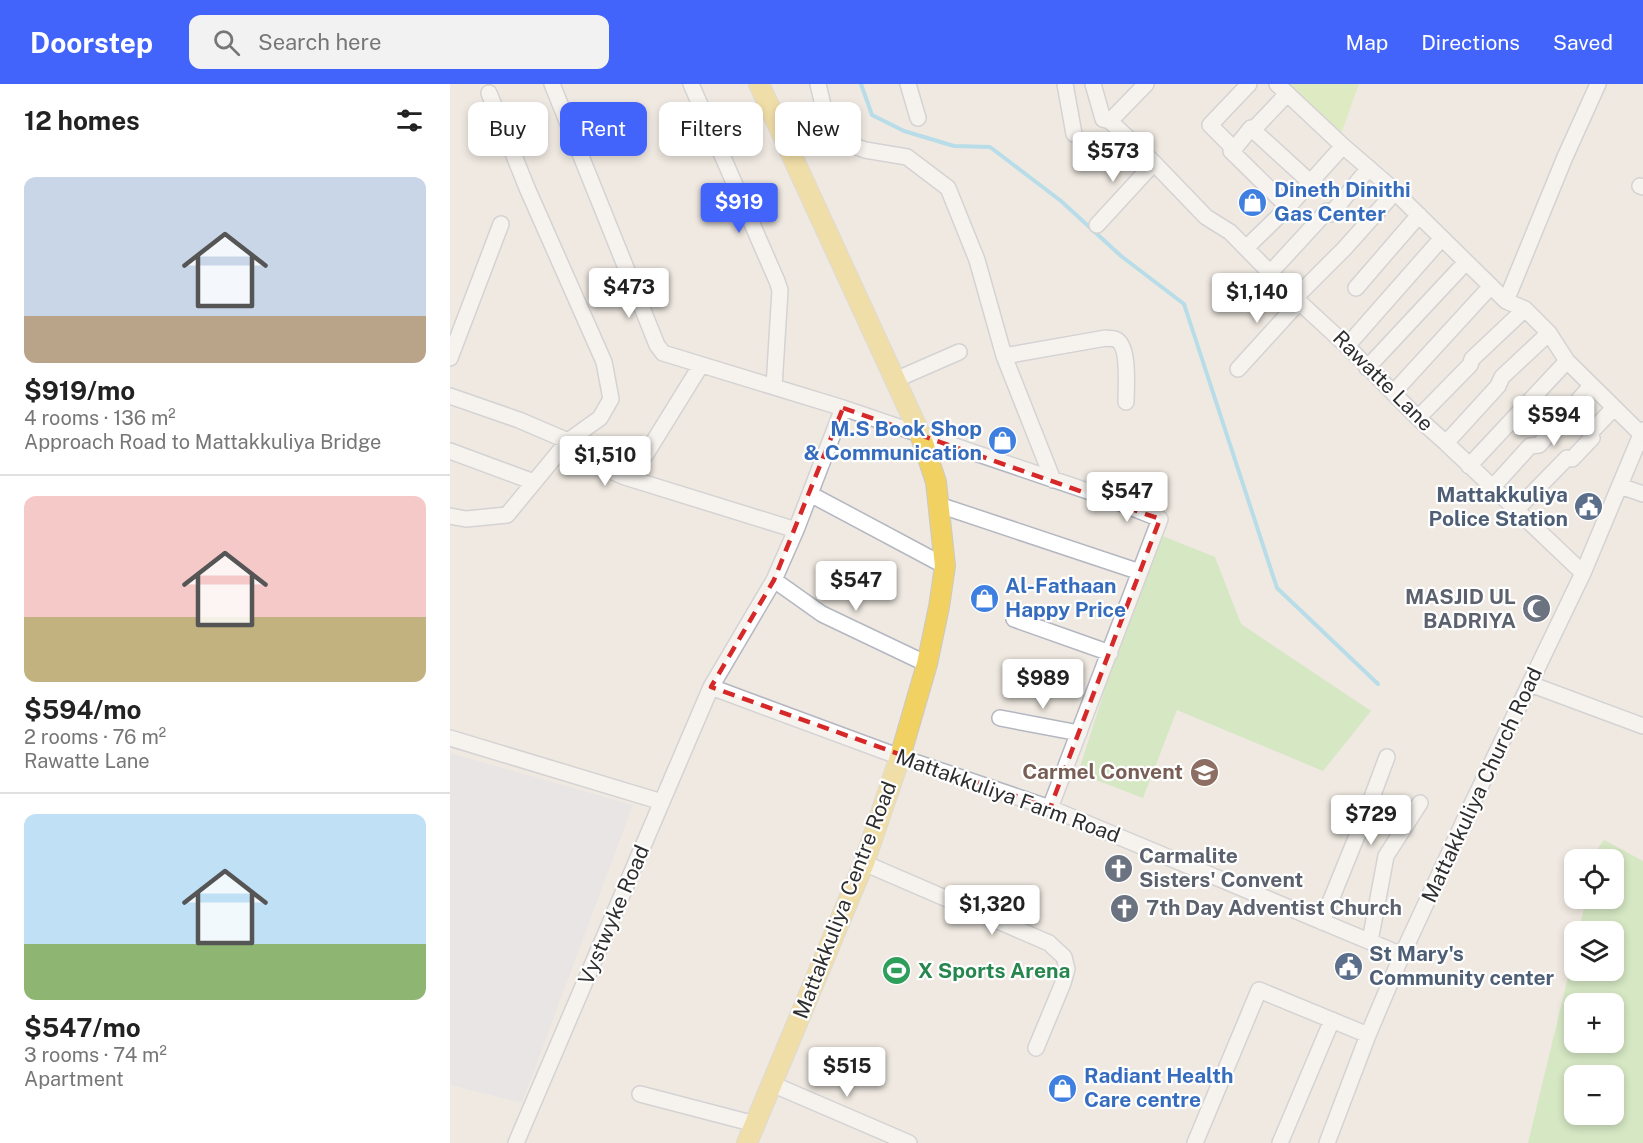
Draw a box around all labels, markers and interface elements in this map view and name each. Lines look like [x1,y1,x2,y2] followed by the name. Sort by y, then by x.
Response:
[189,15,609,69] search box
[30,26,153,59] text: Doorstep
[210,26,243,59] icon: search
[258,29,381,55] text: Search here
[1346,30,1388,55] text: Map
[1421,30,1520,55] text: Directions
[1553,30,1613,55] text: Saved
[468,102,548,156] chip: Buy
[560,102,647,156] chip: Rent
[659,102,763,156] chip: Filters
[775,102,861,156] chip: New
[393,104,426,137] icon: filters
[24,105,140,136] text: 12 homes
[1077,132,1149,183] pin: $573
[1087,139,1139,163] text: $573
[1274,177,1411,226] place label: Dineth Dinithi Gas Center
[703,183,775,234] pin: $919
[1237,186,1269,218] shop icon: Dineth Dinithi Gas Center
[715,190,763,214] text: $919
[171,216,279,324] icon: home
[593,268,665,319] pin: $473
[1208,273,1306,324] pin: $1,140
[603,275,655,299] text: $473
[1226,280,1288,304] text: $1,140
[1328,325,1439,436] street label: Rawatte Lane
[24,375,135,406] text: $919/mo
[1518,396,1590,447] pin: $594
[1527,403,1581,427] text: $594
[24,406,176,430] text: 4 rooms · 136 m²
[804,416,982,465] place label: M.S Book Shop & Communication
[987,425,1019,457] shop icon: M.S Book Shop & Communication
[24,430,381,454] text: Approach Road to Mattakkuliya Bridge
[556,436,654,487] pin: $1,510
[574,443,636,467] text: $1,510
[1091,472,1163,523] pin: $547
[1101,479,1153,503] text: $547
[1429,482,1568,531] place label: Mattakkuliya Police Station
[1573,491,1605,523] public building icon: Mattakkuliya Police Station
[171,535,279,643] icon: home
[820,561,892,612] pin: $547
[830,568,882,592] text: $547
[1005,573,1126,622] place label: Al-Fathaan Happy Price
[968,582,1000,614] shop icon: Al-Fathaan Happy Price
[1405,584,1516,633] place label: MASJID UL BADRIYA
[1521,593,1553,625] mosque icon: MASJID UL BADRIYA
[1007,659,1079,710] pin: $989
[1416,663,1547,906] street label: Mattakkuliya Church Road
[1016,666,1070,690] text: $989
[24,694,142,725] text: $594/mo
[24,725,166,749] text: 2 rooms · 76 m²
[893,743,1124,848] street label: Mattakkuliya Farm Road
[24,749,150,773] text: Rawatte Lane
[1188,756,1220,788] school or university icon: Carmel Convent
[1022,759,1183,784] place label: Carmel Convent
[788,778,901,1022] street label: Mattakkuliya Centre Road
[1335,795,1407,846] pin: $729
[1345,802,1397,826] text: $729
[573,841,654,988] street label: Vystwyke Road
[1139,843,1303,892] place label: Carmalite Sisters' Convent
[1564,849,1624,1125] map controls
[1564,849,1624,909] button: locate
[1102,852,1134,884] church icon: Carmalite Sisters' Convent
[171,853,279,961] icon: home
[943,885,1041,936] pin: $1,320
[959,892,1025,916] text: $1,320
[1109,892,1141,924] church icon: 7th Day Adventist Church
[1146,895,1402,920] place label: 7th Day Adventist Church
[1564,921,1624,981] button: layers
[1369,941,1555,990] place label: St Mary's Community center
[1332,950,1364,982] public building icon: St Mary's Community center
[881,955,913,987] sports icon: X Sports Arena
[918,958,1070,983] place label: X Sports Arena
[1564,993,1624,1053] button: +
[24,1012,141,1043] text: $547/mo
[24,1043,167,1067] text: 3 rooms · 74 m²
[811,1047,883,1098] pin: $515
[822,1054,872,1078] text: $515
[1084,1063,1233,1112] place label: Radiant Health Care centre
[1564,1065,1624,1125] button: −
[24,1067,124,1091] text: Apartment
[1047,1072,1079,1104] shop icon: Radiant Health Care centre

